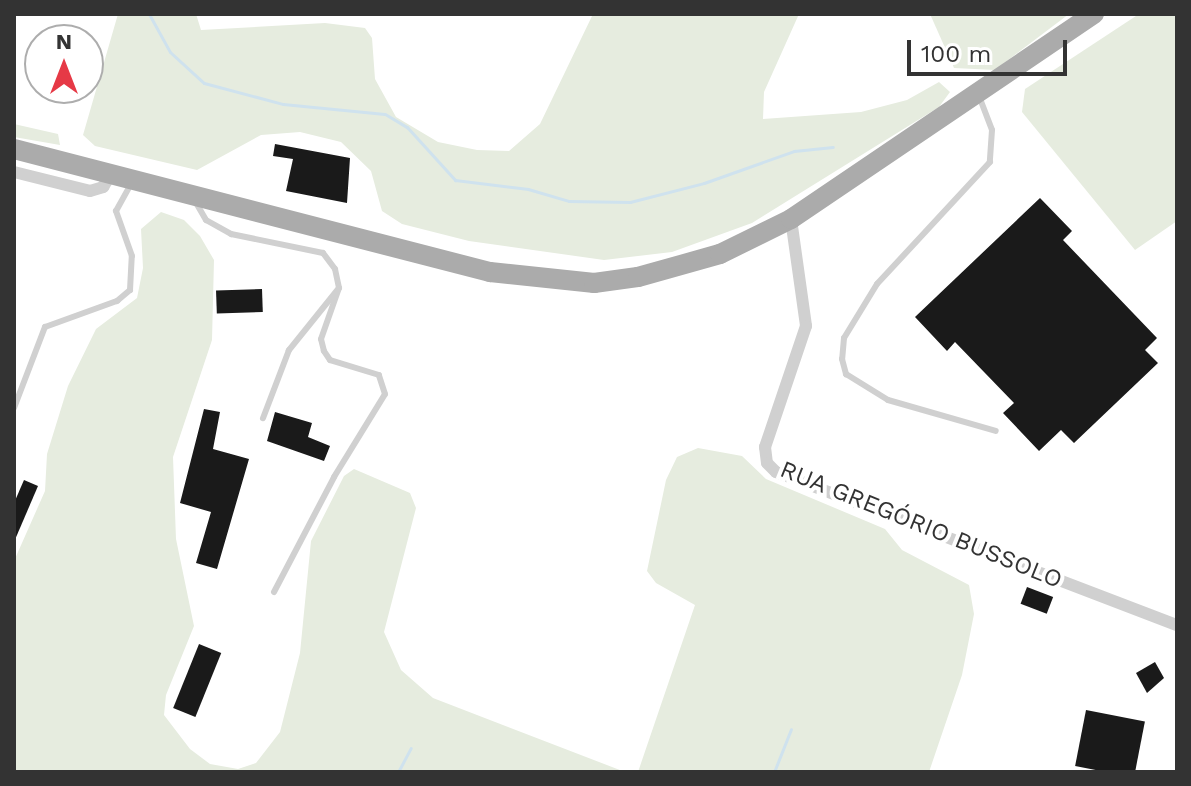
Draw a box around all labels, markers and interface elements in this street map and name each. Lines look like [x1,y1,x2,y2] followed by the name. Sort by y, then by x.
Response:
[24,24,104,104] north arrow
[911,24,1071,74] scale bar
[56,29,72,54] text: N
[921,40,991,68] text: 100 m
[775,455,1067,595] street label: RUA GREGÓRIO BUSSOLO

